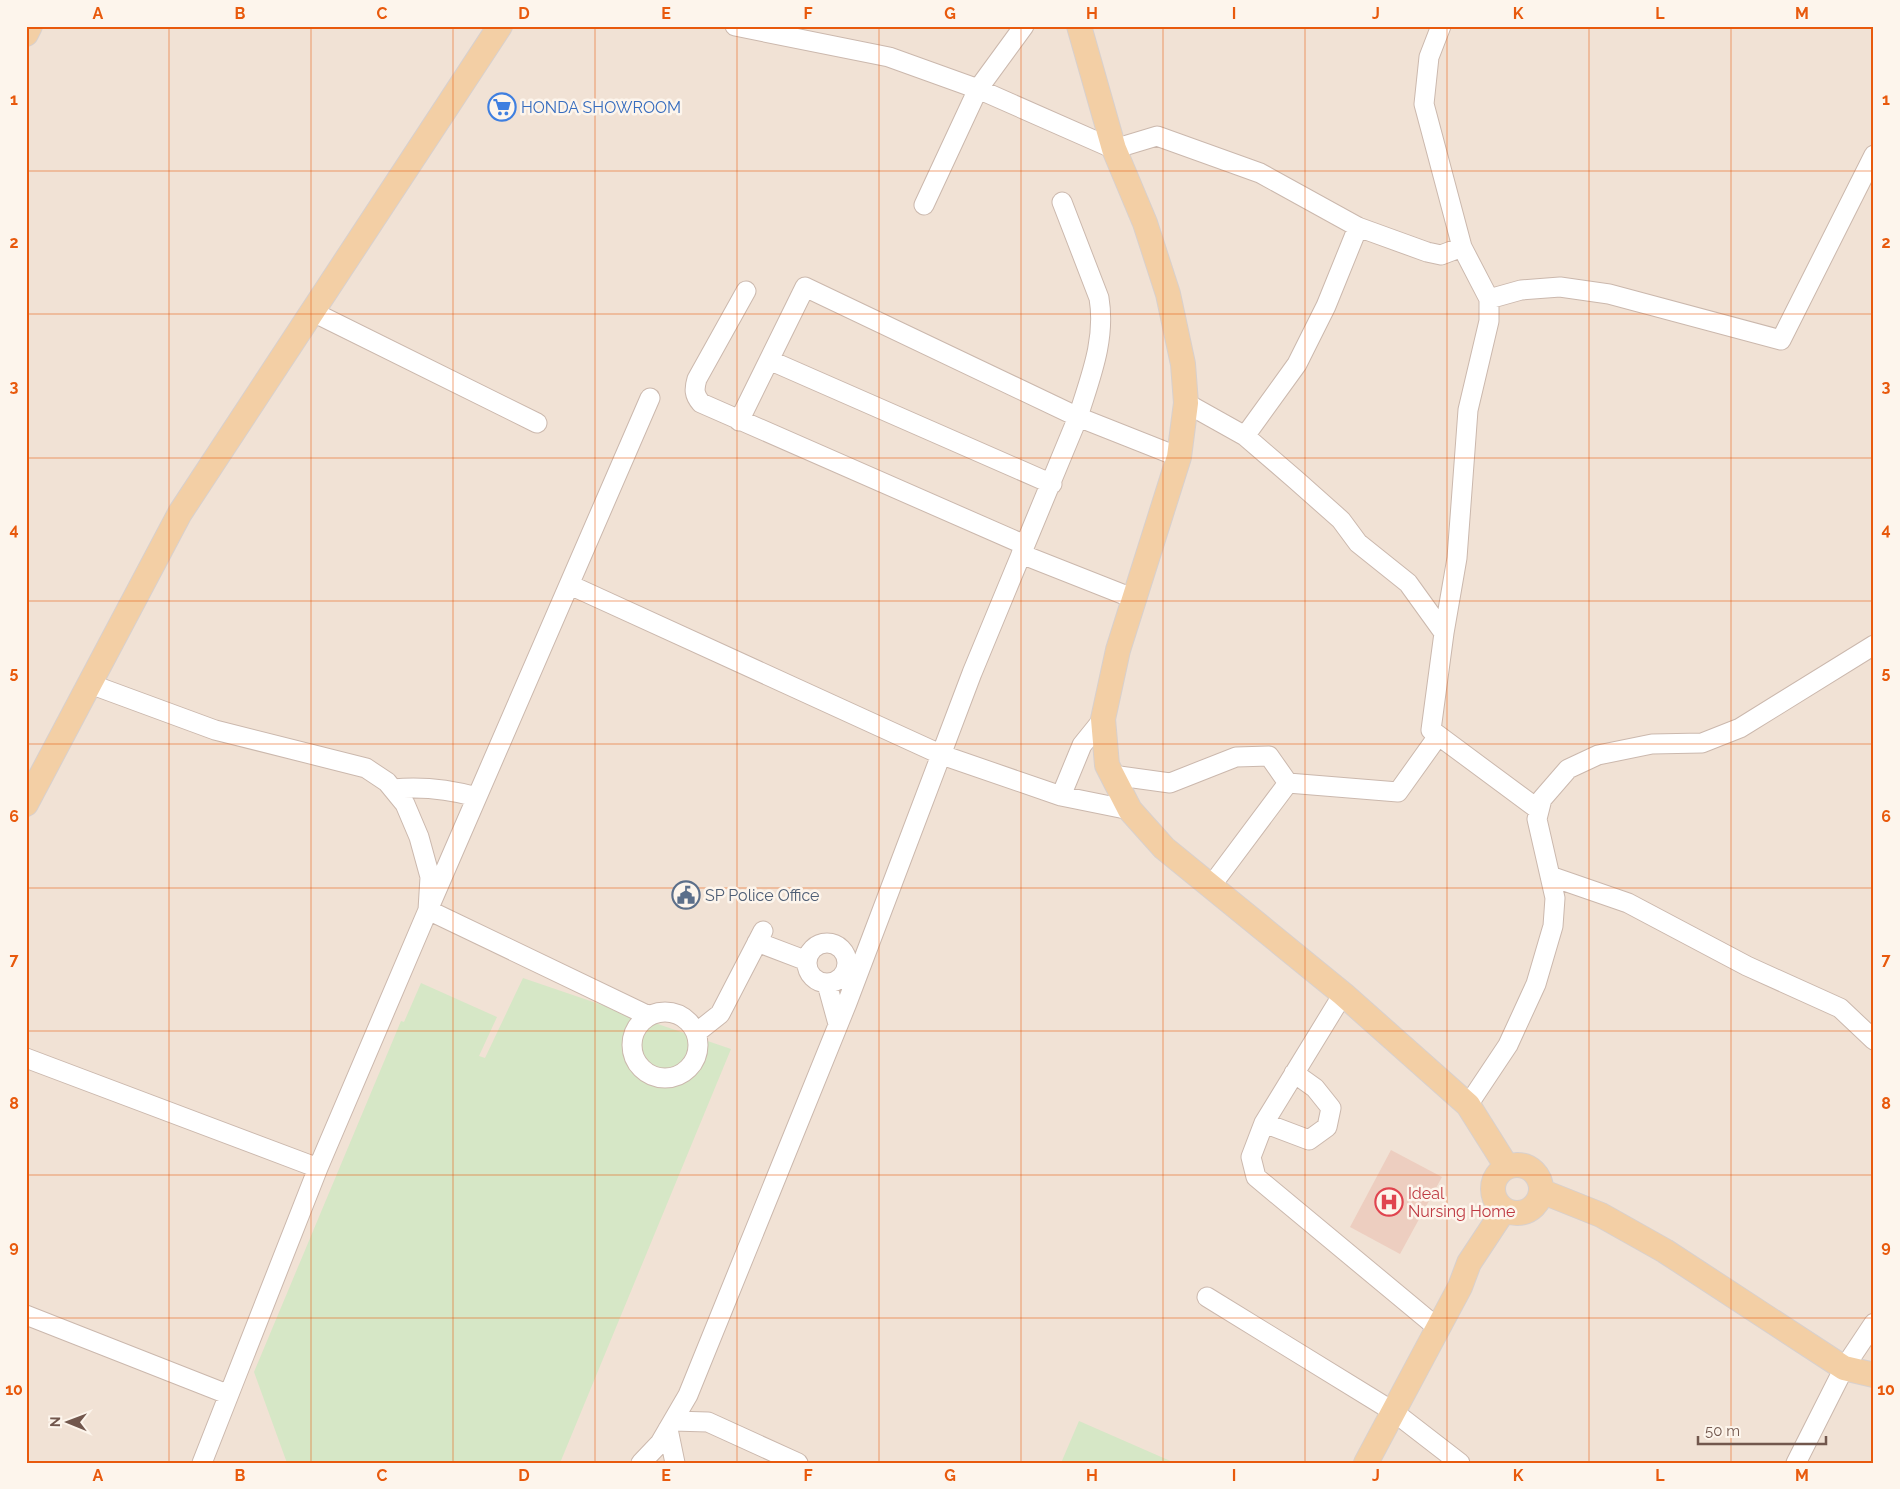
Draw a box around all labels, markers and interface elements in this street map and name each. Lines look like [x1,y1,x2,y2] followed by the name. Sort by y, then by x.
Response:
[93,4,104,23] text: A
[235,4,246,23] text: B
[377,4,388,23] text: C
[518,4,530,23] text: D
[661,4,671,23] text: E
[803,4,813,23] text: F
[944,4,956,23] text: G
[1086,4,1098,23] text: H
[1232,4,1236,23] text: I
[1372,4,1380,23] text: J
[1513,4,1524,23] text: K
[1655,4,1665,23] text: L
[1795,4,1809,23] text: M
[10,90,18,109] text: 1
[1882,90,1890,109] text: 1
[487,92,517,122] supermarket icon: HONDA SHOWROOM
[521,98,681,117] place label: HONDA SHOWROOM
[9,233,19,252] text: 2
[1881,233,1891,252] text: 2
[10,377,19,396] text: 3
[1882,377,1891,396] text: 3
[9,520,19,539] text: 4
[1881,520,1891,539] text: 4
[10,663,19,682] text: 5
[1882,663,1891,682] text: 5
[9,807,19,826] text: 6
[1881,807,1891,826] text: 6
[671,880,701,910] public building icon: SP Police Office
[705,886,820,905] place label: SP Police Office
[10,950,19,969] text: 7
[1882,950,1891,969] text: 7
[9,1094,19,1113] text: 8
[1881,1094,1891,1113] text: 8
[1408,1184,1515,1221] place label: Ideal Nursing Home
[1374,1187,1404,1217] hospital icon: Ideal Nursing Home
[9,1237,19,1256] text: 9
[1881,1237,1891,1256] text: 9
[5,1380,23,1399] text: 10
[1877,1380,1895,1399] text: 10
[42,1396,92,1446] north arrow
[1698,1414,1825,1446] scale bar
[47,1416,63,1427] text: N
[1705,1422,1740,1440] text: 50 m
[93,1466,104,1485] text: A
[235,1466,246,1485] text: B
[377,1466,388,1485] text: C
[518,1466,530,1485] text: D
[661,1466,671,1485] text: E
[803,1466,813,1485] text: F
[944,1466,956,1485] text: G
[1086,1466,1098,1485] text: H
[1232,1466,1236,1485] text: I
[1372,1466,1380,1485] text: J
[1513,1466,1524,1485] text: K
[1655,1466,1665,1485] text: L
[1795,1466,1809,1485] text: M

